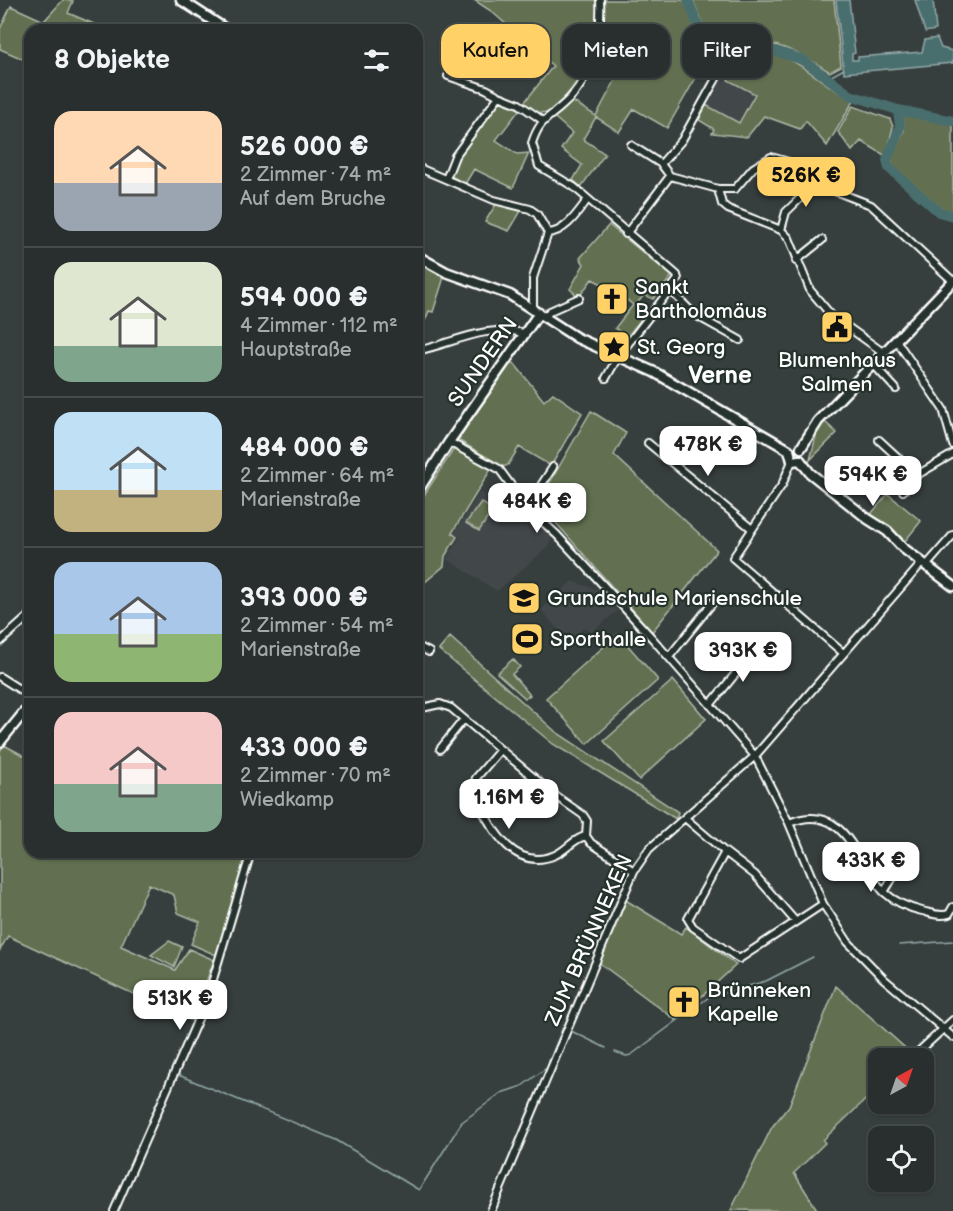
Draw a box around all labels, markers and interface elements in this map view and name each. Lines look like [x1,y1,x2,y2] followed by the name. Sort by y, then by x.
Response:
[441,24,550,78] chip: Kaufen
[562,24,670,78] chip: Mieten
[682,24,771,78] chip: Filter
[360,44,393,77] icon: filters
[54,45,170,76] text: 8 Objekte
[240,132,369,163] text: 526 000 €
[102,135,174,207] icon: home
[757,157,855,208] pin: 526K €
[240,163,391,187] text: 2 Zimmer · 74 m²
[771,164,841,188] text: 526K €
[240,187,386,211] text: Auf dem Bruche
[635,275,767,324] place label: Sankt Bartholomäus
[594,281,630,317] church icon: Sankt Bartholomäus
[240,283,368,314] text: 594 000 €
[102,286,174,358] icon: home
[819,309,855,345] public building icon: Blumenhaus Salmen
[443,312,523,412] street label: SUNDERN
[240,314,398,338] text: 4 Zimmer · 112 m²
[596,329,632,365] place icon: St. Georg
[637,335,725,360] place label: St. Georg
[240,338,352,362] text: Hauptstraße
[778,348,896,397] place label: Blumenhaus Salmen
[688,361,752,390] district label: Verne
[659,426,757,477] pin: 478K €
[240,433,369,464] text: 484 000 €
[674,433,742,457] text: 478K €
[102,436,174,508] icon: home
[824,456,922,507] pin: 594K €
[838,463,908,487] text: 594K €
[240,464,394,488] text: 2 Zimmer · 64 m²
[488,483,586,534] pin: 484K €
[240,488,361,512] text: Marienstraße
[502,490,572,514] text: 484K €
[506,580,542,616] school or university icon: Grundschule Marienschule
[240,583,368,614] text: 393 000 €
[102,586,174,658] icon: home
[547,586,802,611] place label: Grundschule Marienschule
[240,614,394,638] text: 2 Zimmer · 54 m²
[509,621,545,657] sports icon: Sporthalle
[550,627,646,652] place label: Sporthalle
[694,632,792,683] pin: 393K €
[240,638,361,662] text: Marienstraße
[708,639,778,663] text: 393K €
[240,733,368,764] text: 433 000 €
[102,736,174,808] icon: home
[240,764,391,788] text: 2 Zimmer · 70 m²
[454,779,564,830] pin: 1.16M €
[473,786,545,810] text: 1.16M €
[240,788,334,812] text: Wiedkamp
[822,842,920,893] pin: 433K €
[836,849,906,873] text: 433K €
[540,851,638,1030] street label: ZUM BRÜNNEKEN
[707,978,811,1027] place label: Brünneken Kapelle
[131,980,229,1031] pin: 513K €
[666,984,702,1020] church icon: Brünneken Kapelle
[147,987,213,1011] text: 513K €
[868,1048,934,1114] north arrow
[868,1048,934,1192] map controls
[868,1126,934,1192] button: locate

